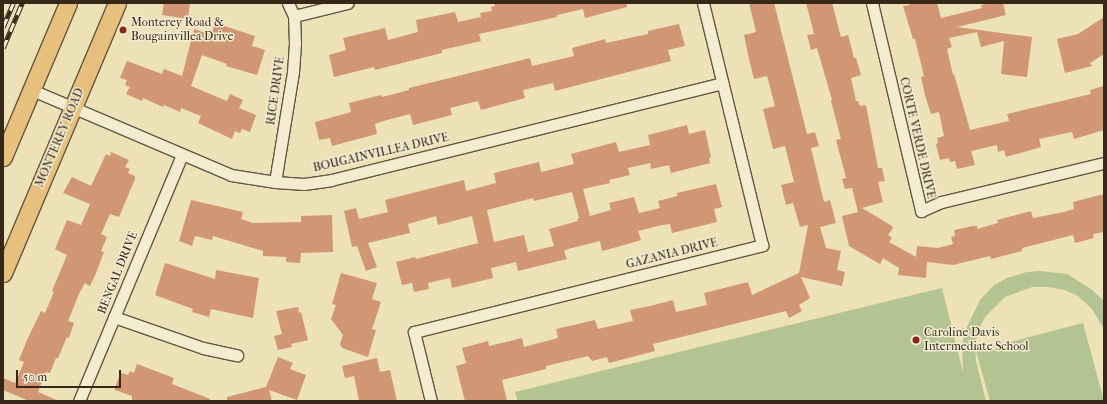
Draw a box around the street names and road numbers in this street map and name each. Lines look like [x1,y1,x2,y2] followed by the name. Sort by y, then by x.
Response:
[264,56,288,126] street label: RICE DRIVE
[896,76,938,200] street label: CORTE VERDE DRIVE
[33,86,87,190] street label: MONTEREY ROAD
[312,130,450,176] street label: BOUGAINVILLEA DRIVE
[95,230,141,316] street label: BENGAL DRIVE
[625,236,719,272] street label: GAZANIA DRIVE

